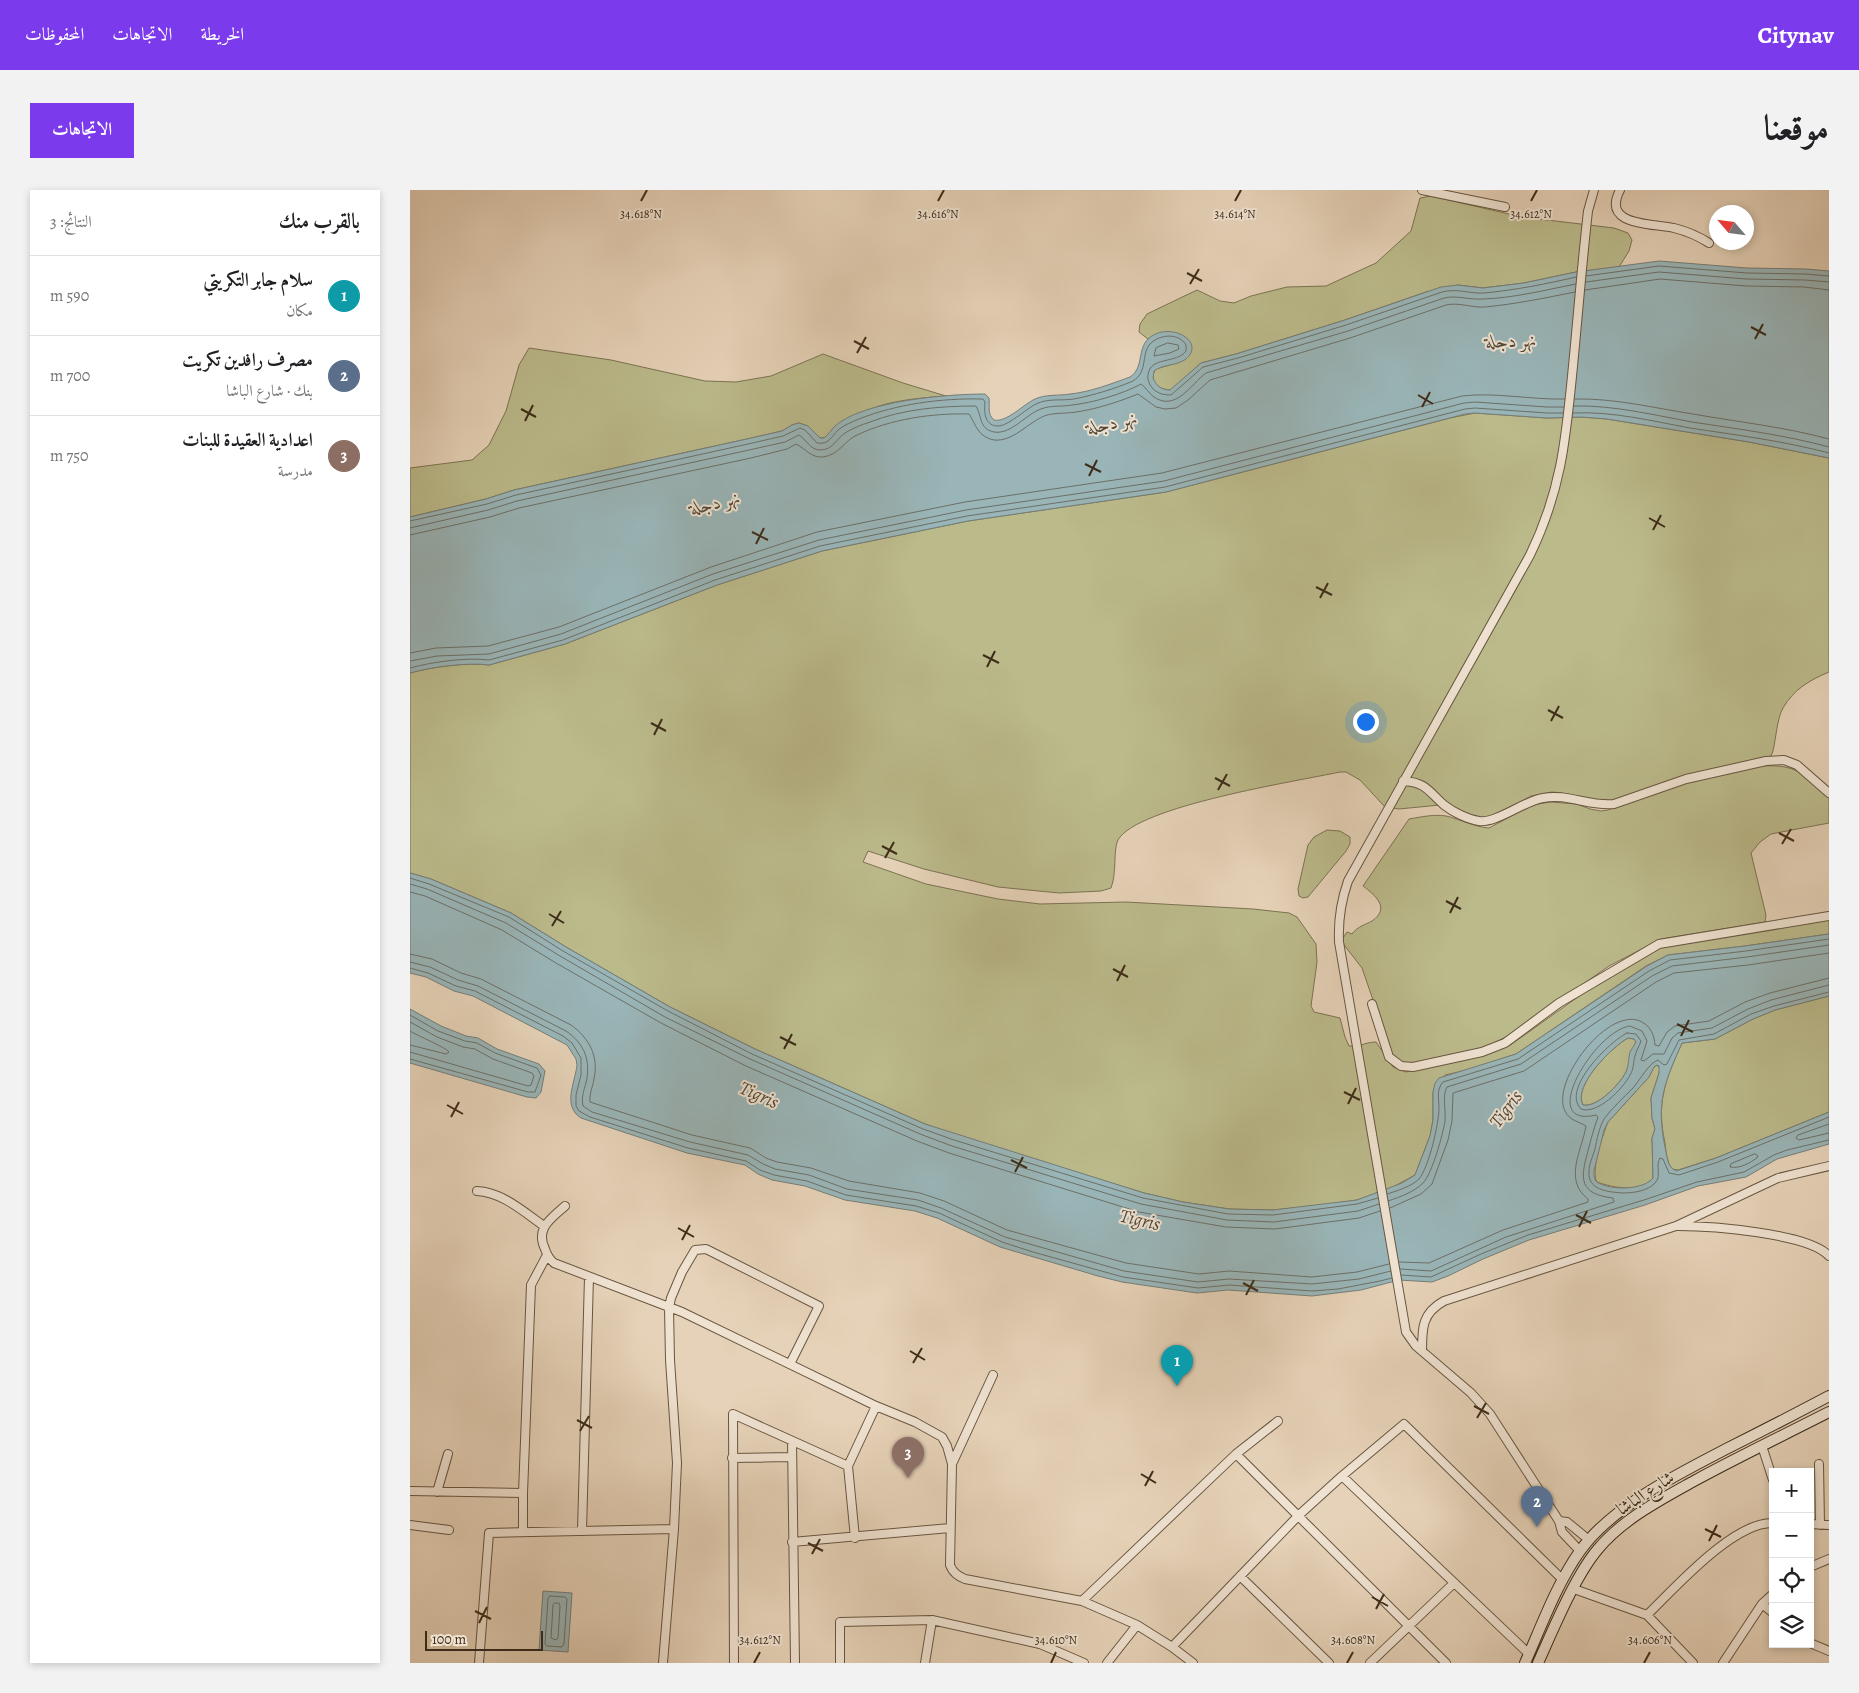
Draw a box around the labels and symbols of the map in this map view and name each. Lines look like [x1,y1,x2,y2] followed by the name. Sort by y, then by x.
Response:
[1709,205,1754,250] north arrow
[620,206,662,222] text: 34.618°N
[917,206,959,222] text: 34.616°N
[1214,206,1256,222] text: 34.614°N
[1510,206,1552,222] text: 34.612°N
[1482,327,1537,355] water label: نهر دجلة
[1081,405,1140,442] water label: نهر دجلة
[684,484,743,523] water label: نهر دجلة
[1353,709,1379,735] your location
[735,1075,783,1115] water label: Tigris
[1483,1084,1529,1133] water label: Tigris
[1117,1203,1163,1237] water label: Tigris
[1161,1345,1193,1386] pin: 1
[892,1437,924,1478] pin: 3
[1611,1465,1680,1523] street label: شارع الباشا
[1521,1486,1553,1527] pin: 2
[425,1628,542,1651] scale bar
[739,1632,781,1648] text: 34.612°N
[1035,1632,1078,1648] text: 34.610°N
[1331,1632,1375,1648] text: 34.608°N
[1628,1632,1672,1648] text: 34.606°N

